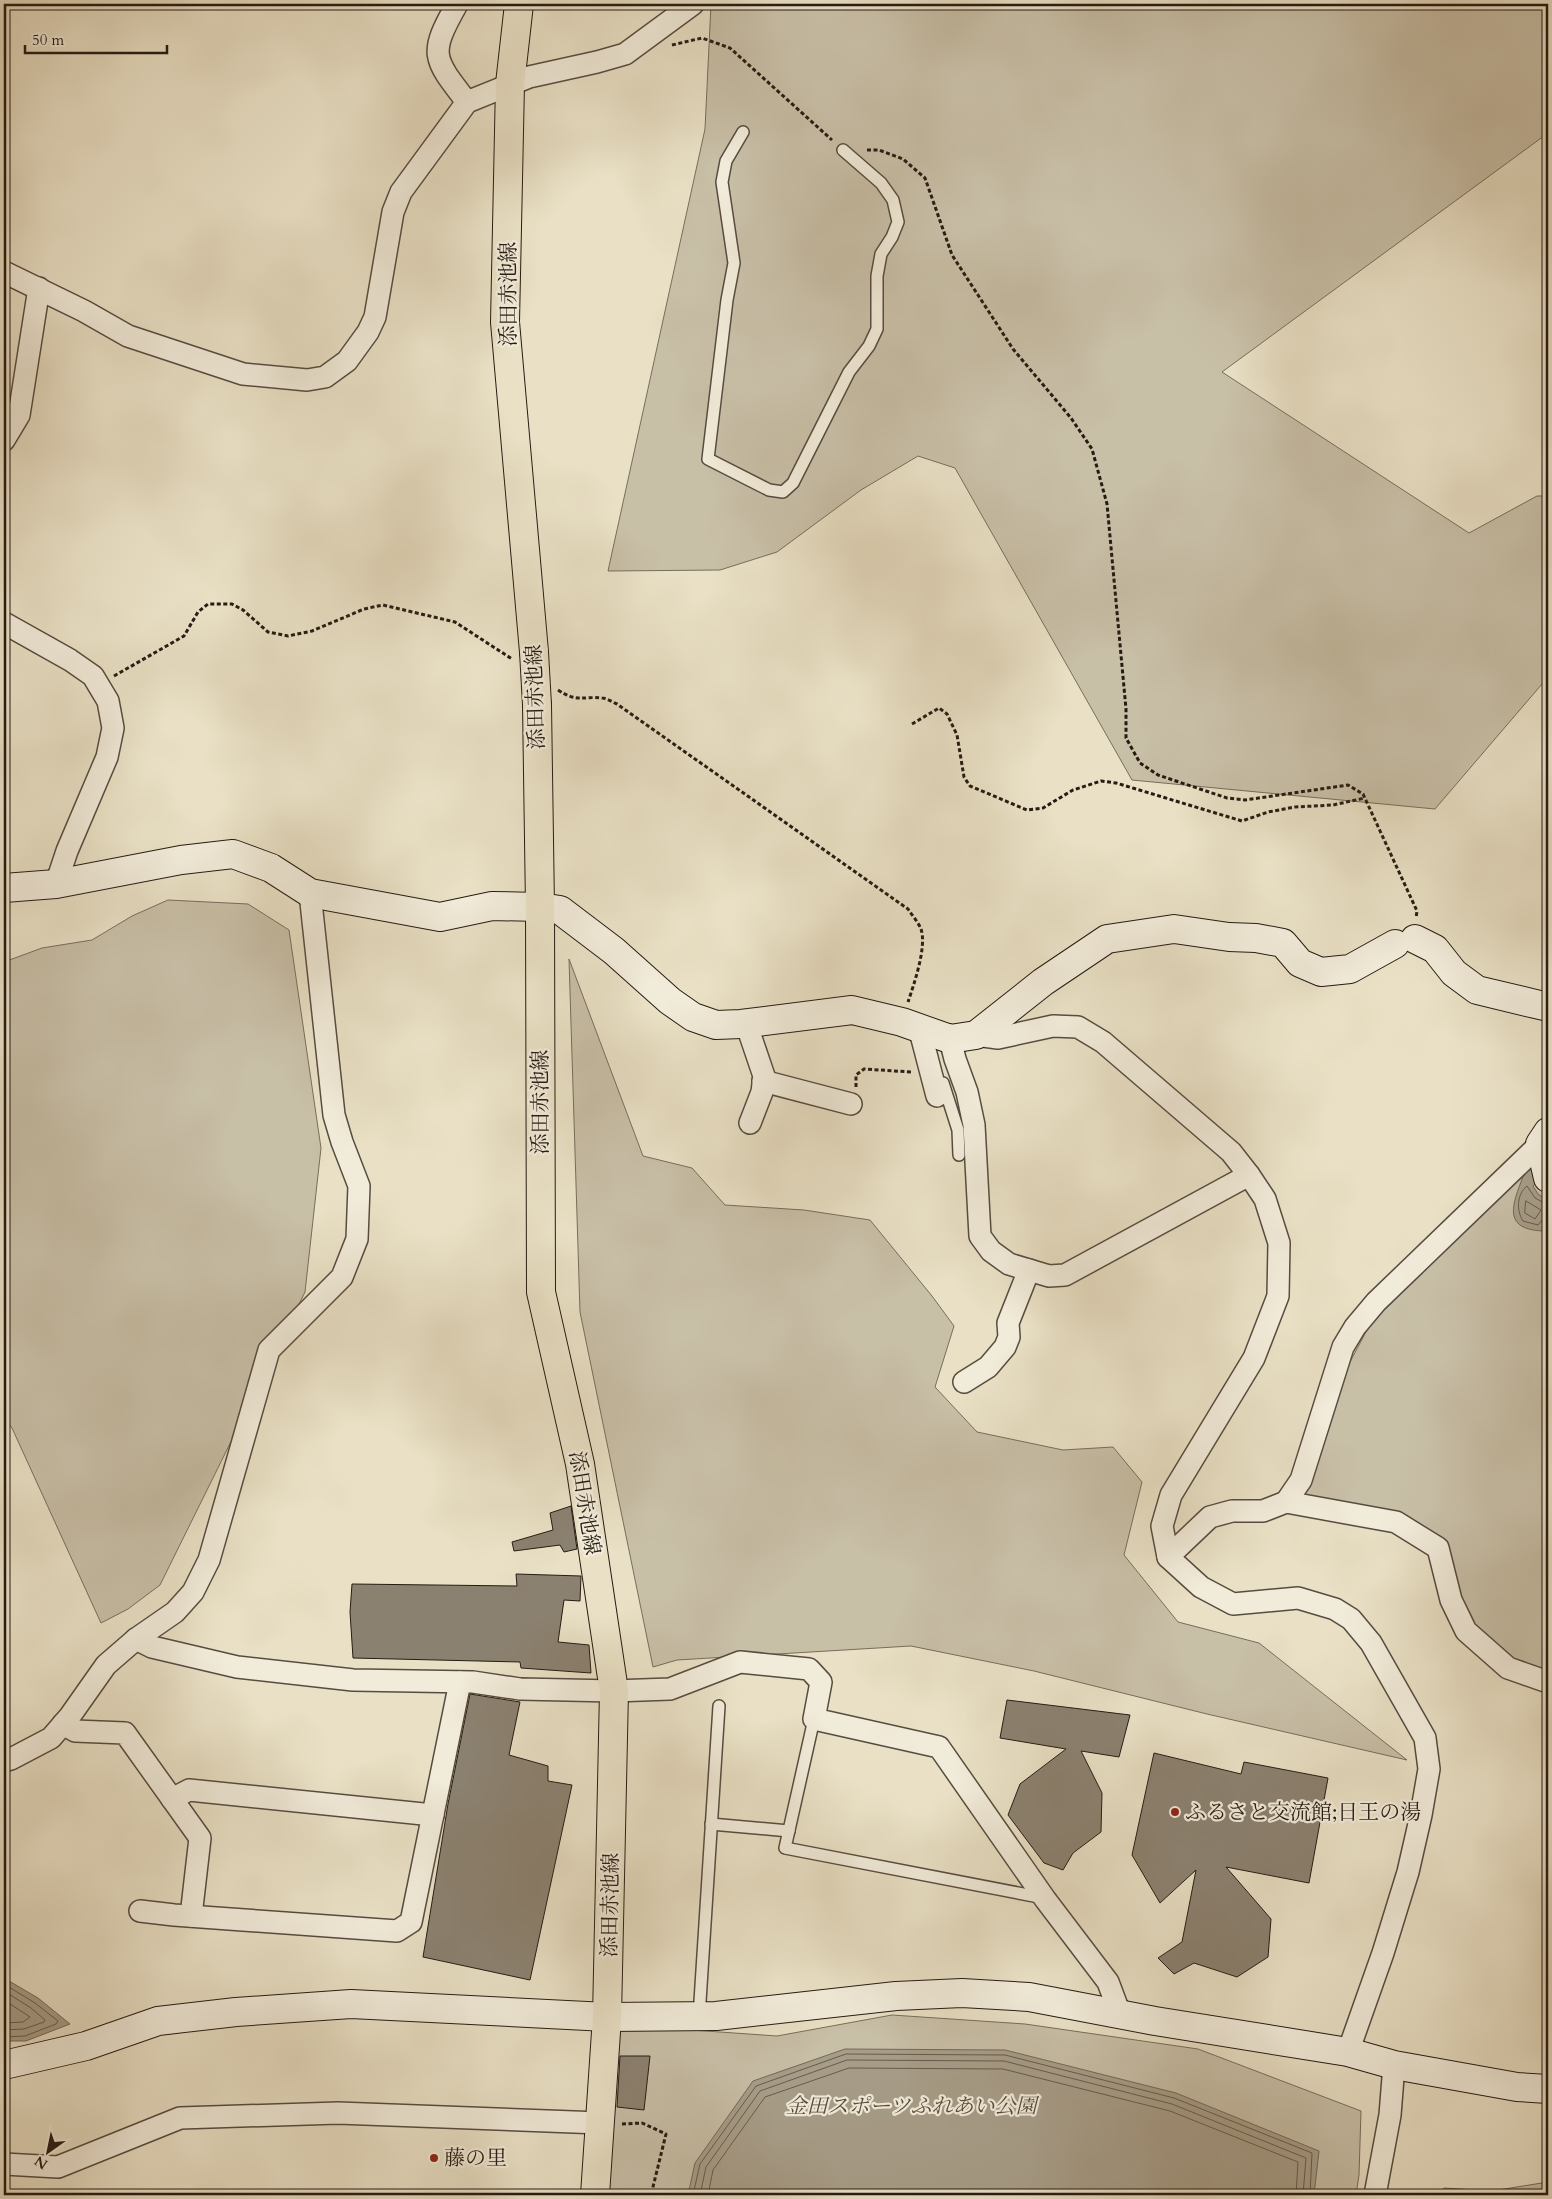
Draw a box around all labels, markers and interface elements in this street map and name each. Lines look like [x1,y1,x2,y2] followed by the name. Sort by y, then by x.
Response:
[25,22,168,54] scale bar
[32,30,64,50] text: 50 m
[494,242,523,347] street label: 添田赤池線
[519,644,552,750] street label: 添田赤池線
[526,1050,555,1155] street label: 添田赤池線
[562,1449,607,1557] street label: 添田赤池線
[1185,1798,1421,1827] place label: ふるさと交流館;日王の湯
[1169,1806,1181,1818] marker: ふるさと交流館;日王の湯
[595,1852,626,1958] street label: 添田赤池線
[785,2092,1040,2121] park label: 金田スポーツふれあい公園
[22,2126,72,2176] north arrow
[444,2144,507,2173] place label: 藤の里
[31,2151,51,2174] text: N
[428,2152,440,2164] marker: 藤の里

